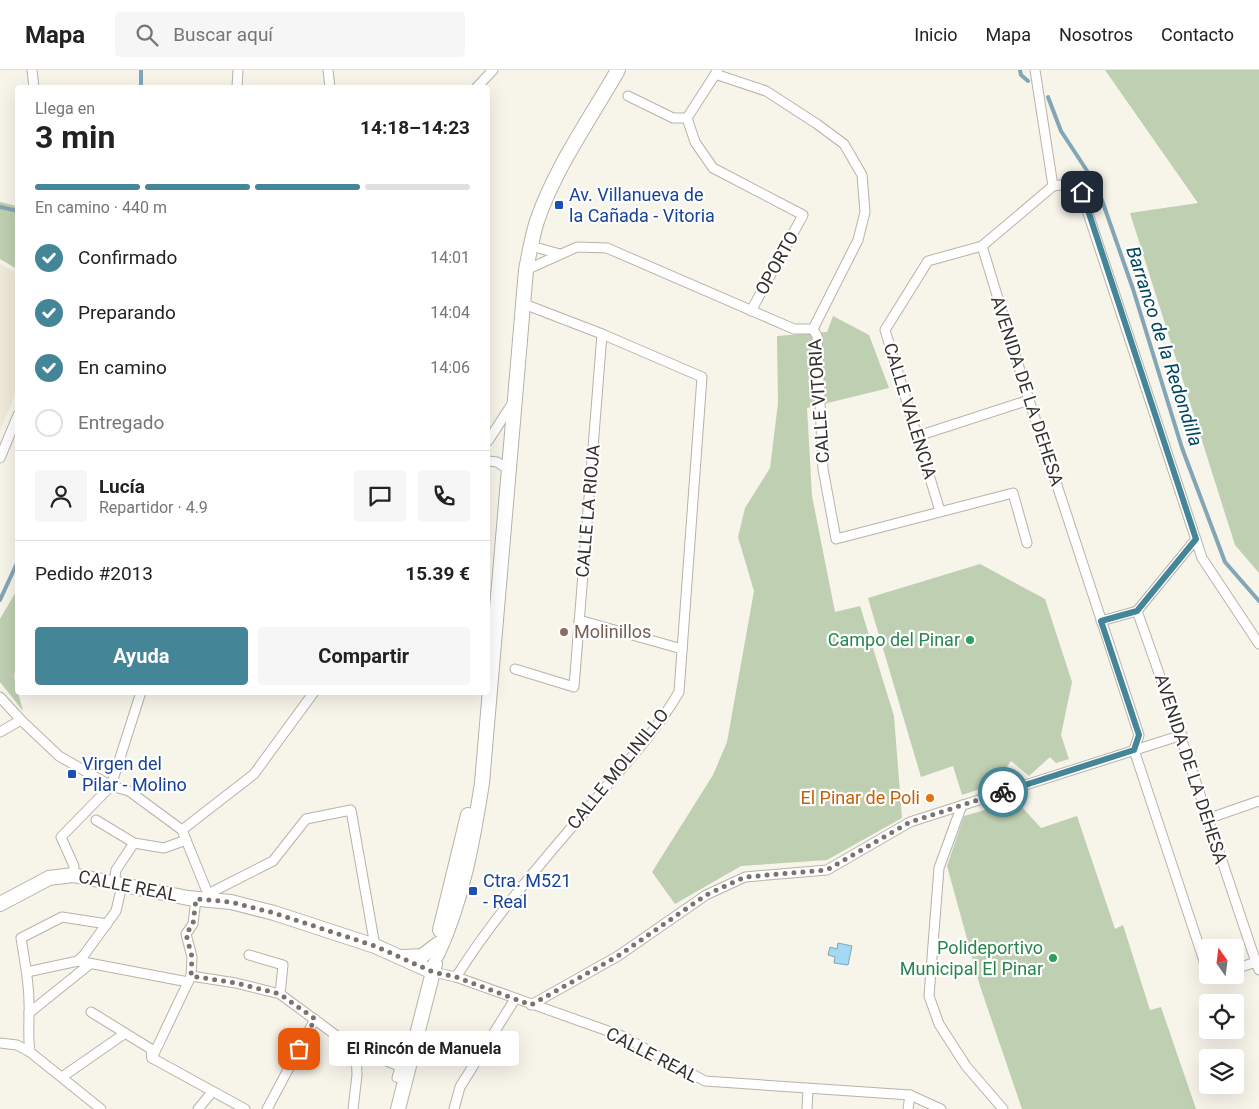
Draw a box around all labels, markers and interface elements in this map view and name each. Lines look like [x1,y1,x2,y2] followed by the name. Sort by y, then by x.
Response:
[115,12,465,57] search box
[25,21,85,49] text: Mapa
[133,21,161,49] icon: search
[173,23,273,46] text: Buscar aquí
[914,24,958,45] text: Inicio
[986,24,1031,45] text: Mapa
[1059,24,1133,45] text: Nosotros
[1161,24,1234,45] text: Contacto
[35,99,95,118] text: Llega en
[360,116,470,139] text: 14:18–14:23
[35,118,115,156] text: 3 min
[1061,171,1103,213] pin
[1068,178,1096,206] icon: home
[569,184,715,226] place label: Av. Villanueva de la Cañada - Vitoria
[35,198,167,217] text: En camino · 440 m
[553,199,565,211] marker: Av. Villanueva de la Cañada - Vitoria
[751,227,803,298] street label: OPORTO
[1121,243,1208,449] water label: Barranco de la Redondilla
[35,244,63,272] icon: check
[78,246,177,269] text: Confirmado
[430,248,470,267] text: 14:01
[987,293,1068,489] street label: AVENIDA DE LA DEHESA
[35,299,63,327] icon: check
[78,301,176,324] text: Preparando
[430,303,470,322] text: 14:04
[804,338,833,464] street label: CALLE VITORIA
[880,340,941,482] street label: CALLE VALENCIA
[35,354,63,382] icon: check
[78,356,167,379] text: En camino
[430,358,470,377] text: 14:06
[78,411,164,434] text: Entregado
[571,443,604,578] street label: CALLE LA RIOJA
[35,470,87,522] button: person
[354,470,406,522] button: chat
[418,470,470,522] button: phone
[99,475,145,498] text: Lucía
[99,498,208,517] text: Repartidor · 4.9
[35,562,153,585] text: Pedido #2013
[405,562,470,585] text: 15.39 €
[574,621,651,642] place label: Molinillos
[558,626,570,638] marker: Molinillos
[35,627,248,685] button: Ayuda
[258,627,470,685] button: Compartir
[828,629,960,650] place label: Campo del Pinar
[964,634,976,646] marker: Campo del Pinar
[1151,671,1232,867] street label: AVENIDA DE LA DEHESA
[563,704,673,833] street label: CALLE MOLINILLO
[82,753,187,795] place label: Virgen del Pilar - Molino
[978,767,1028,817] courier
[66,768,78,780] marker: Virgen del Pilar - Molino
[989,778,1017,806] icon: bike
[800,787,920,808] place label: El Pinar de Poli
[924,792,936,804] marker: El Pinar de Poli
[77,866,180,905] street label: CALLE REAL
[483,870,571,912] place label: Ctra. M521 - Real
[467,885,479,897] marker: Ctra. M521 - Real
[900,937,1043,979] place label: Polideportivo Municipal El Pinar
[1199,939,1244,984] north arrow
[1199,939,1244,1094] map controls
[1047,952,1059,964] marker: Polideportivo Municipal El Pinar
[1199,994,1244,1039] button: locate
[603,1022,702,1087] street label: CALLE REAL
[278,1028,320,1070] pin
[329,1032,519,1066] callout: El Rincón de Manuela
[285,1035,313,1063] icon: bag
[347,1039,501,1058] text: El Rincón de Manuela
[1199,1049,1244,1094] button: layers

